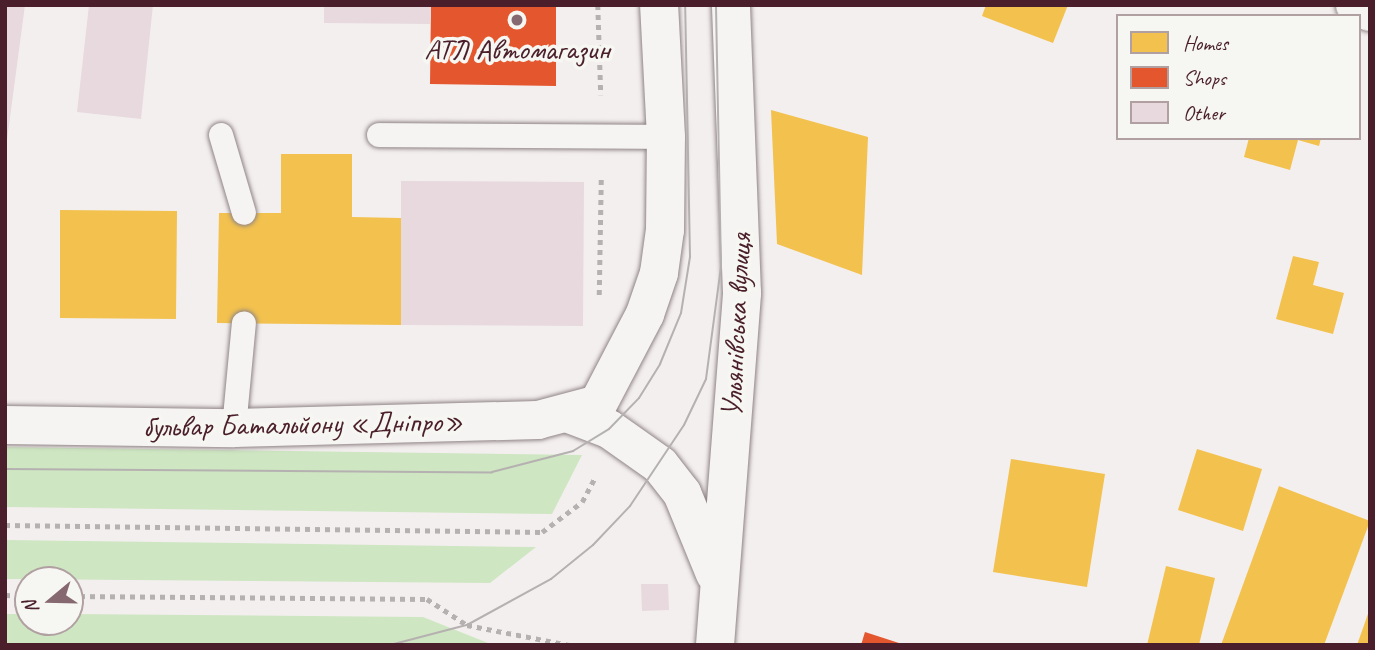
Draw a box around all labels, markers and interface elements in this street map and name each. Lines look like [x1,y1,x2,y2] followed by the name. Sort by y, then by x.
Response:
[509,12,525,28] marker: АТЛ Автомагазин
[1116,14,1361,140] legend
[1183,30,1228,56] text: Homes
[424,31,610,67] place label: АТЛ Автомагазин
[1183,65,1226,91] text: Shops
[1183,100,1225,126] text: Other
[713,231,759,419] street label: Ульянівська вулиця
[144,403,462,445] street label: бульвар Батальйону «Дніпро»
[14,566,84,636] north arrow
[18,598,44,617] text: N

